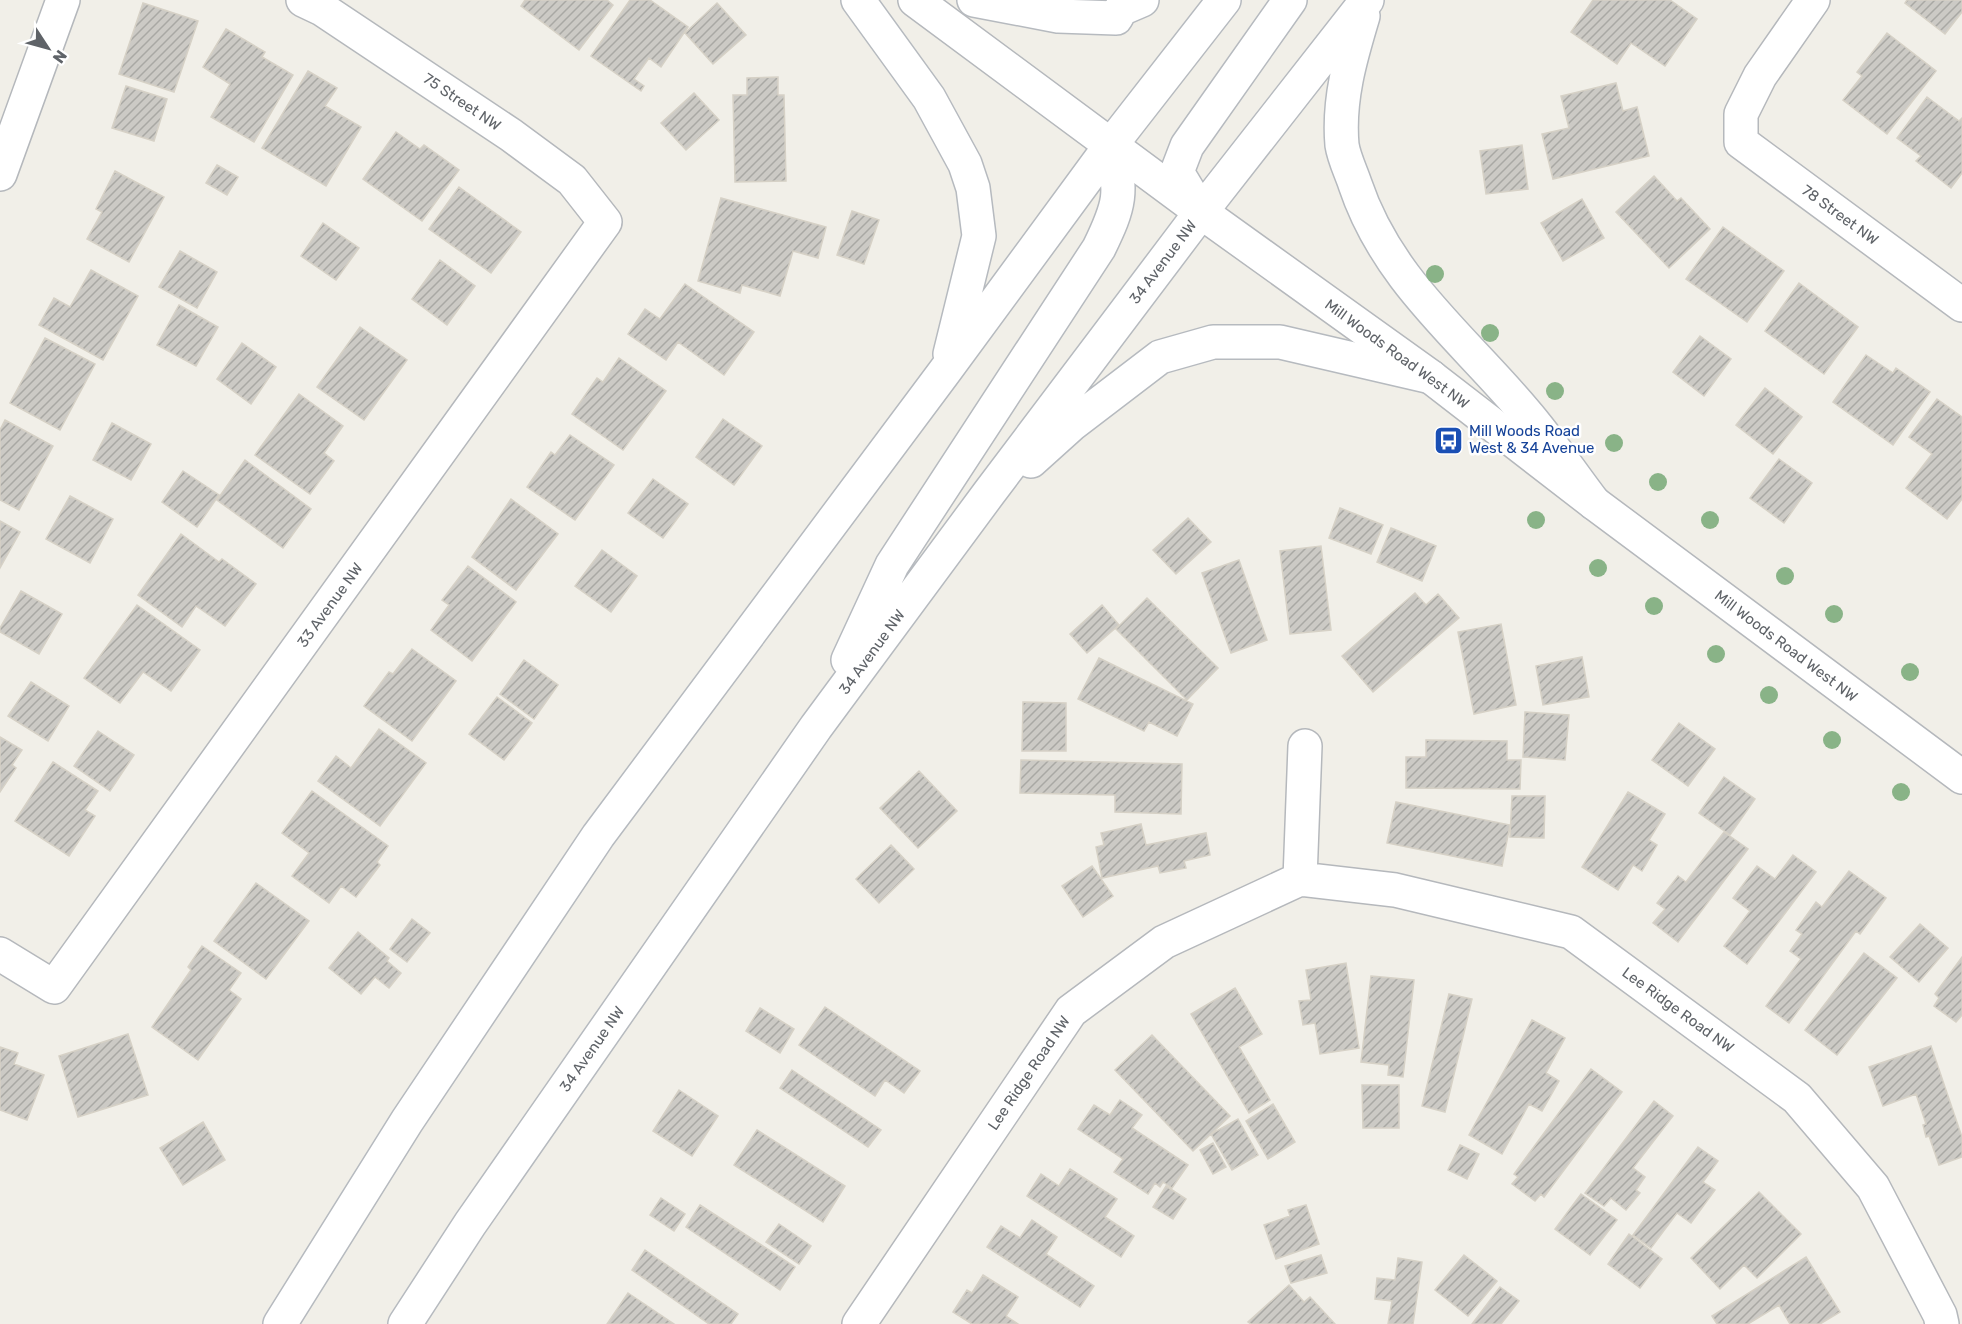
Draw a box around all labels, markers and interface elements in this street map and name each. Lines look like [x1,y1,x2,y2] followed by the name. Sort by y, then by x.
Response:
[18,18,78,78] north arrow
[49,46,71,67] text: N
[420,69,504,135] street label: 75 Street NW
[1798,181,1882,249] street label: 78 Street NW
[1126,217,1200,307] street label: 34 Avenue NW
[1321,296,1473,412] street label: Mill Woods Road West NW
[1469,422,1595,457] place label: Mill Woods Road West & 34 Avenue
[1432,424,1464,456] bus stop icon: Mill Woods Road West & 34 Avenue
[293,559,367,651] street label: 33 Avenue NW
[1711,586,1861,706] street label: Mill Woods Road West NW
[835,606,909,698] street label: 34 Avenue NW
[1619,963,1737,1057] street label: Lee Ridge Road NW
[556,1003,628,1095] street label: 34 Avenue NW
[984,1012,1074,1134] street label: Lee Ridge Road NW

